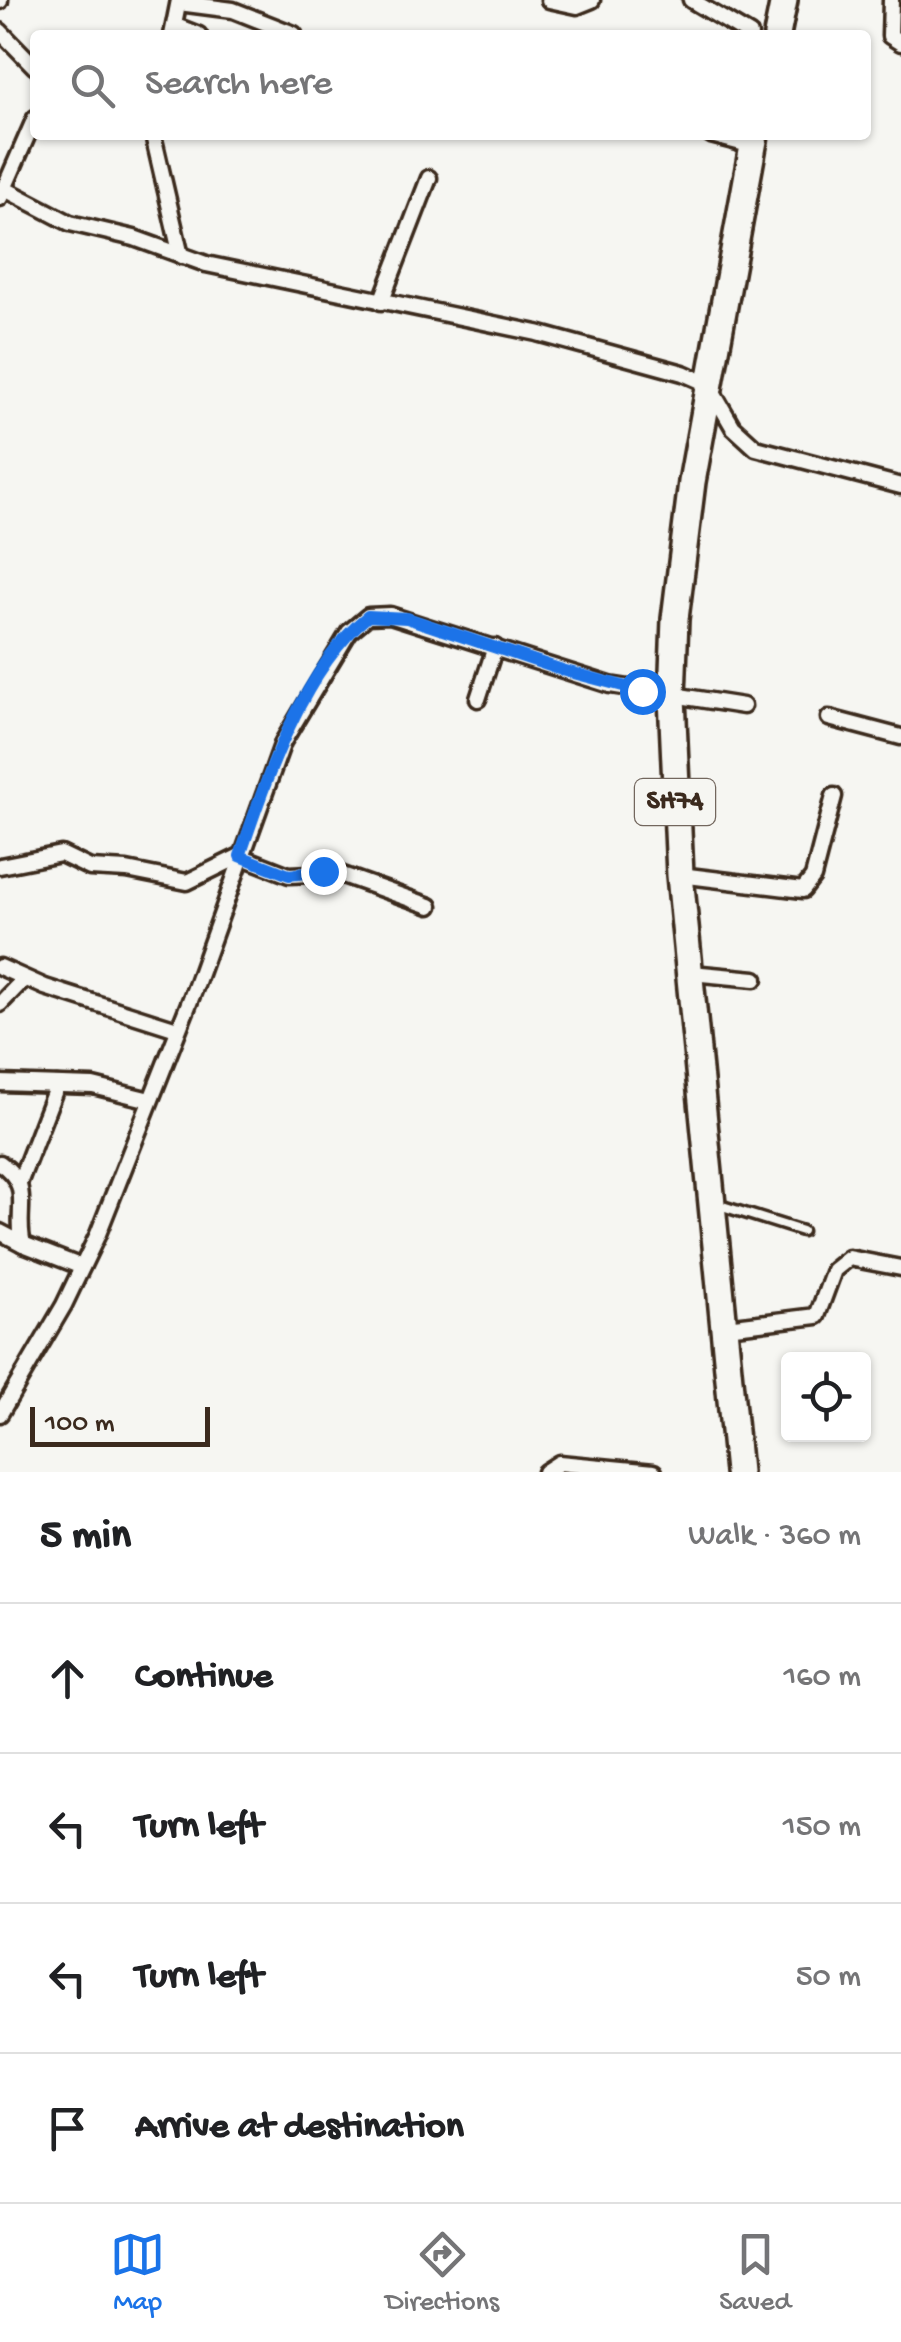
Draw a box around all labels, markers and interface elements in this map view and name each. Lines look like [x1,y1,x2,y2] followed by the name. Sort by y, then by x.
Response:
[30,30,871,140] search box
[65,58,120,113] icon: search
[145,63,332,107] text: Search here
[620,669,666,715] route start
[635,779,715,825] road number: SH74
[301,849,347,895] route end
[781,1352,871,1442] map controls
[781,1352,871,1442] button: locate
[30,1402,210,1446] scale bar
[45,1408,115,1441] text: 100 m
[40,1513,131,1562] text: 5 min
[688,1518,861,1556] text: Walk · 360 m
[40,1651,95,1706] icon: ahead
[135,1656,273,1700] text: Continue
[783,1659,861,1697] text: 160 m
[40,1801,95,1856] icon: left
[135,1806,263,1850] text: Turn left
[783,1809,861,1847] text: 150 m
[40,1951,95,2006] icon: left
[135,1956,263,2000] text: Turn left
[796,1959,861,1997] text: 50 m
[40,2101,95,2156] icon: arrive
[135,2106,464,2150] text: Arrive at destination
[110,2227,165,2320] tab: Map
[385,2227,499,2320] tab: Directions
[719,2227,791,2320] tab: Saved

